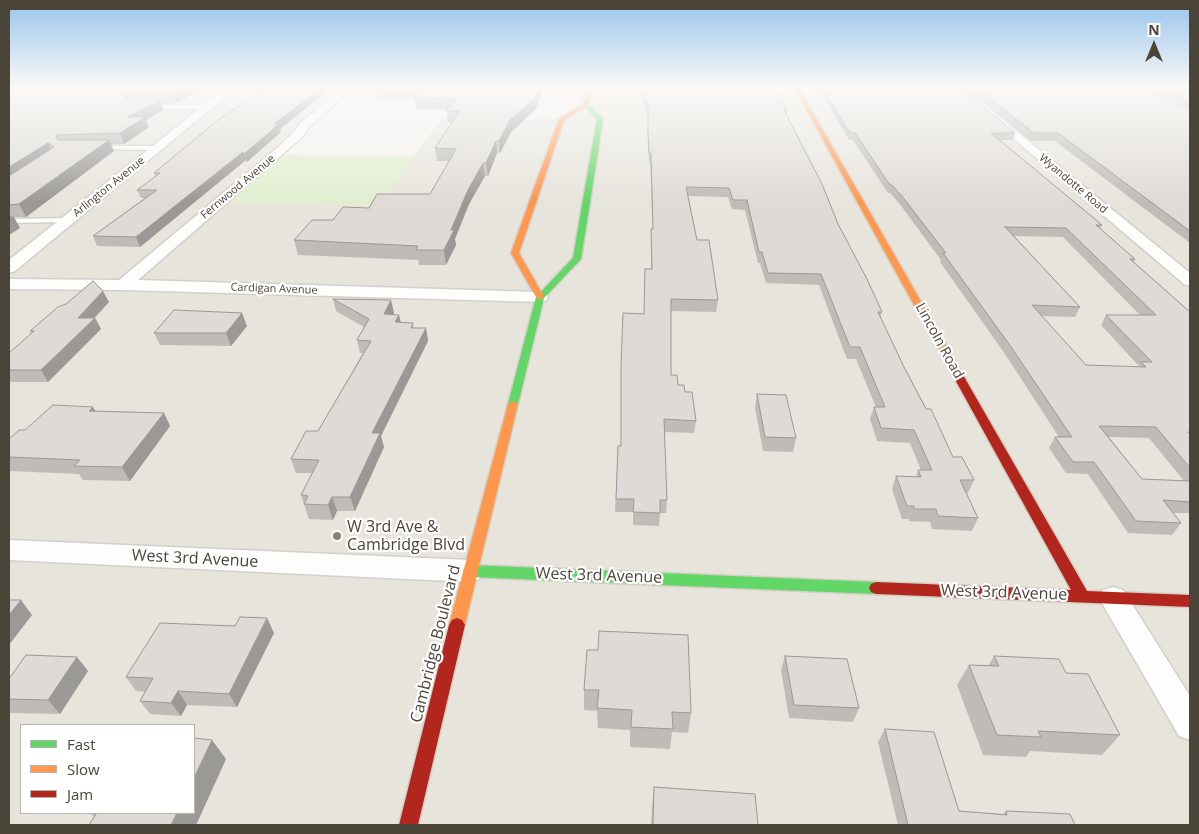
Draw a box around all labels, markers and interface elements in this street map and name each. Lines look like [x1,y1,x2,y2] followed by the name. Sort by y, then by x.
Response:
[1129,20,1179,70] north arrow
[1148,20,1160,39] text: N
[198,152,278,222] street label: Fernwood Avenue
[1036,152,1110,216] street label: Wyandotte Road
[71,154,147,220] street label: Arlington Avenue
[230,281,318,297] street label: Cardigan Avenue
[911,300,967,382] street label: Lincoln Road
[347,517,465,555] place label: W 3rd Ave & Cambridge Blvd
[331,530,343,542] marker: W 3rd Ave & Cambridge Blvd
[131,546,259,572] street label: West 3rd Avenue
[407,563,465,725] street label: Cambridge Boulevard
[535,564,663,588] street label: West 3rd Avenue
[940,581,1068,605] street label: West 3rd Avenue
[20,724,195,814] legend
[67,734,96,754] text: Fast
[67,759,100,779] text: Slow
[67,784,93,804] text: Jam

